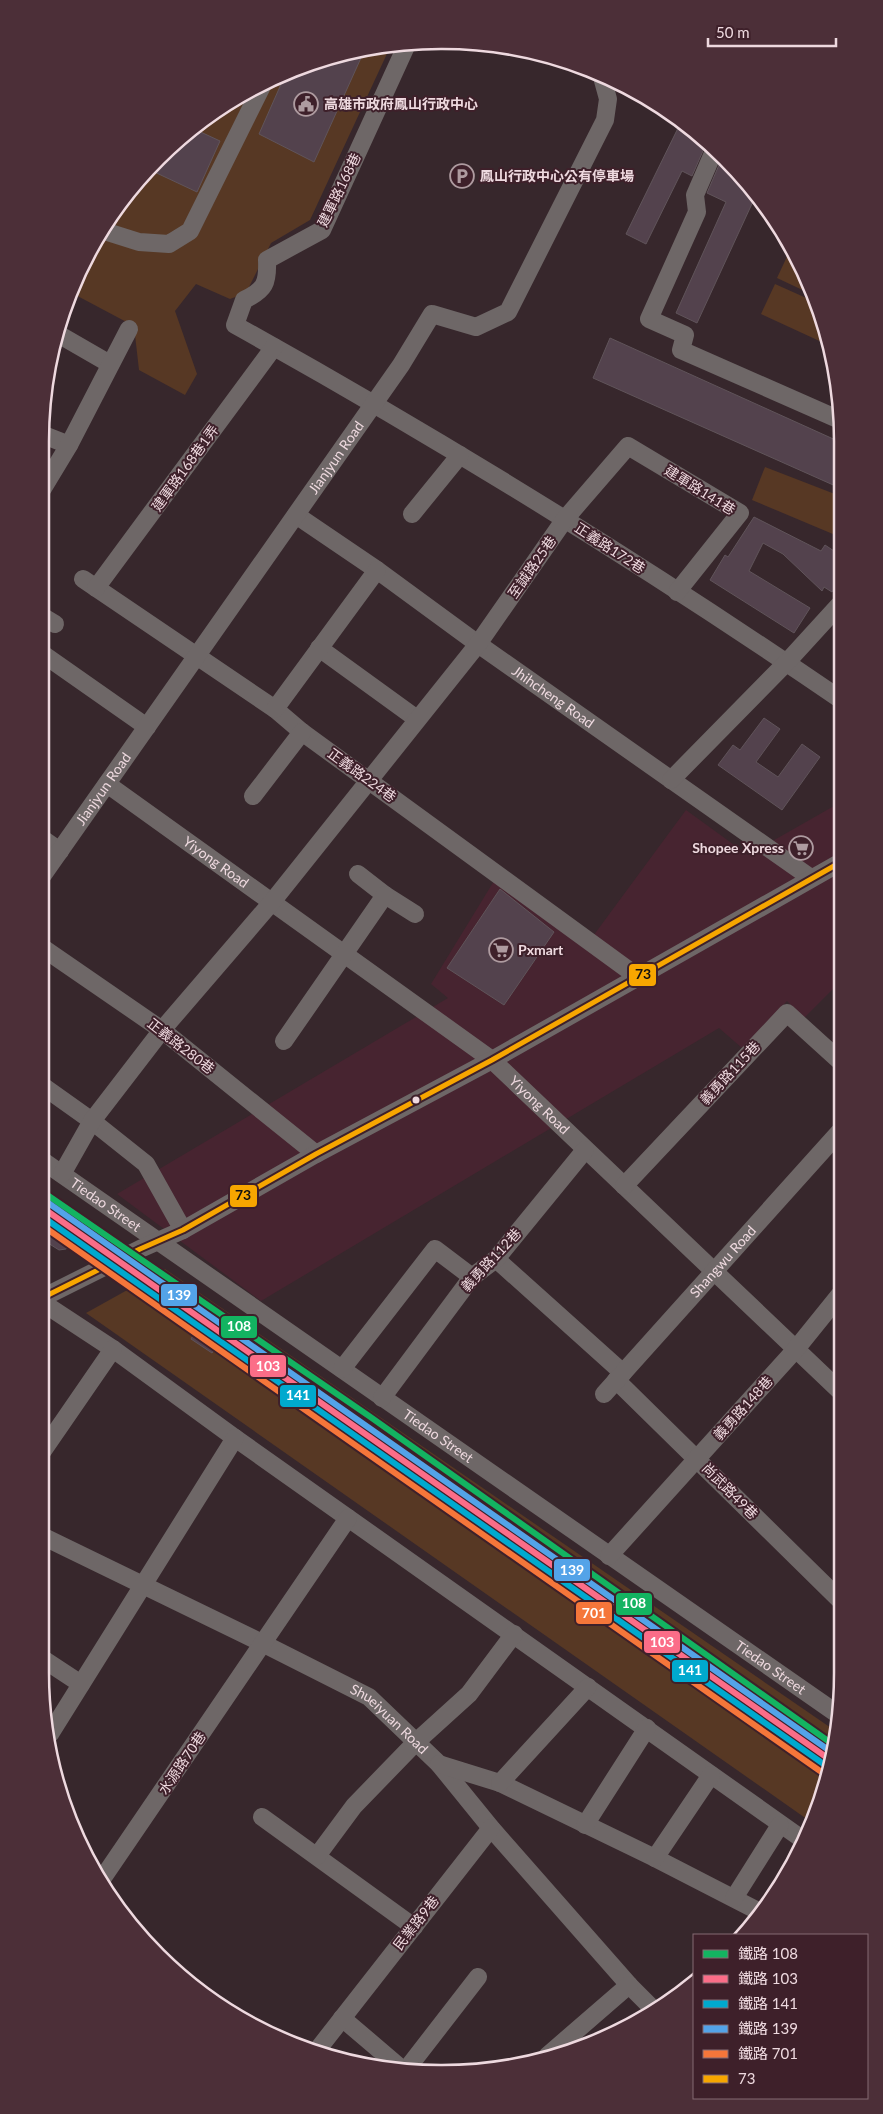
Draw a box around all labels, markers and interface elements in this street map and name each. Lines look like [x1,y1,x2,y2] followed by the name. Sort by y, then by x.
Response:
[708,15,836,47] scale bar
[716,23,750,41] text: 50 m
[293,91,319,117] public building icon: 高雄市政府鳳山行政中心
[324,95,478,112] place label: 高雄市政府鳳山行政中心
[313,150,364,230] street label: 建軍路168巷
[449,163,475,189] parking icon: 鳳山行政中心公有停車場
[480,167,634,184] place label: 鳳山行政中心公有停車場
[304,418,367,497] street label: Jianjyun Road
[148,421,222,514] street label: 建軍路168巷1弄
[662,461,739,518] street label: 建軍路141巷
[572,519,649,577] street label: 正義路172巷
[504,532,559,601] street label: 至誠路25巷
[509,662,598,731] street label: Jhihcheng Road
[325,744,400,805] street label: 正義路224巷
[71,749,134,828] street label: Jianjyun Road
[180,832,252,891] street label: Yiyong Road
[788,835,814,861] supermarket icon: Shopee Xpress
[692,839,784,856] place label: Shopee Xpress
[488,937,514,963] supermarket icon: Pxmart
[518,941,564,958] place label: Pxmart
[628,963,657,987] line badge: 73
[635,965,651,982] text: 73
[144,1014,218,1077] street label: 正義路280巷
[696,1037,763,1108] street label: 義勇路115巷
[506,1072,573,1137] street label: Yiyong Road
[411,1095,421,1105] unlabelled marker
[67,1174,145,1235] street label: Tiedao Street
[229,1184,258,1208] line badge: 73
[235,1186,251,1203] text: 73
[686,1222,759,1301] street label: Shangwu Road
[457,1224,524,1295] street label: 義勇路112巷
[160,1283,198,1307] line badge: 139
[167,1286,191,1303] text: 139
[220,1315,258,1339] line badge: 108
[227,1317,251,1334] text: 108
[249,1354,287,1378] line badge: 103
[256,1357,280,1374] text: 103
[709,1372,776,1443] street label: 義勇路148巷
[279,1384,317,1408] line badge: 141
[286,1386,310,1403] text: 141
[400,1405,477,1466] street label: Tiedao Street
[699,1459,762,1522] street label: 尚武路49巷
[553,1558,591,1582] line badge: 139
[560,1561,584,1578] text: 139
[615,1592,653,1616] line badge: 108
[622,1594,646,1611] text: 108
[575,1601,613,1625] line badge: 701
[582,1604,606,1621] text: 701
[643,1630,681,1654] line badge: 103
[650,1633,674,1650] text: 103
[732,1637,809,1697] street label: Tiedao Street
[671,1659,709,1683] line badge: 141
[678,1661,702,1678] text: 141
[348,1680,432,1757] street label: Shueiyuan Road
[154,1728,209,1797] street label: 水源路70巷
[389,1892,442,1953] street label: 民業路9巷
[693,1934,868,2099] legend
[738,1944,798,1962] text: 鐵路 108
[738,1969,798,1987] text: 鐵路 103
[738,1994,798,2012] text: 鐵路 141
[738,2019,798,2037] text: 鐵路 139
[738,2044,798,2062] text: 鐵路 701
[738,2069,755,2087] text: 73

